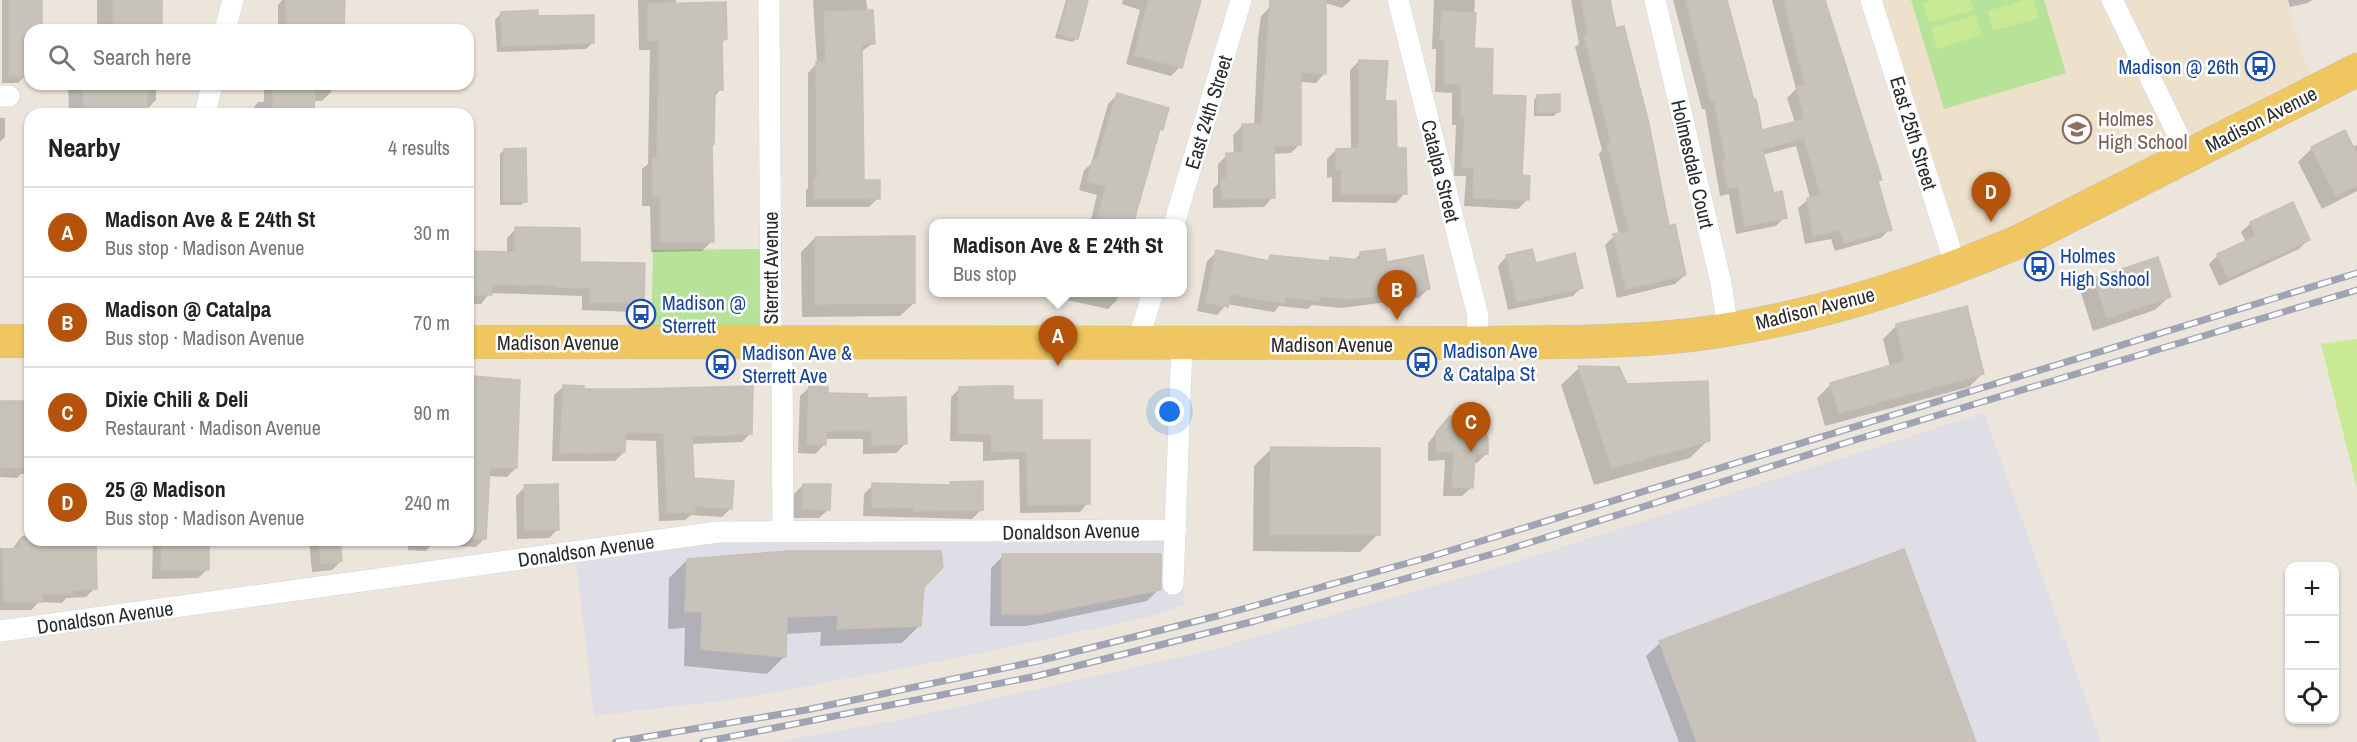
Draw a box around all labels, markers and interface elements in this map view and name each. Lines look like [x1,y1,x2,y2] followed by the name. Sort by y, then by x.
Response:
[24,24,474,90] search box
[45,41,78,74] icon: search
[93,42,191,72] text: Search here
[2244,50,2276,82] bus stop icon: Madison @ 26th
[1178,51,1238,172] street label: East 24th Street
[2118,53,2239,80] place label: Madison @ 26th
[1884,73,1944,194] street label: East 25th Street
[2201,79,2321,159] street label: Madison Avenue
[1665,97,1721,231] street label: Holmesdale Court
[2098,105,2187,155] place label: Holmes High School
[2061,113,2093,145] school or university icon: Holmes High School
[1415,117,1467,226] street label: Catalpa Street
[48,130,120,165] text: Nearby
[388,134,450,161] text: 4 results
[1972,172,2010,222] pin: D
[105,204,315,234] text: Madison Ave & E 24th St
[757,212,784,324] street label: Sterrett Avenue
[62,219,73,246] text: A
[414,219,450,246] text: 30 m
[929,219,1187,297] popup
[953,230,1163,260] text: Madison Ave & E 24th St
[105,234,304,261] text: Bus stop · Madison Avenue
[2060,242,2149,292] place label: Holmes High Sshool
[2023,250,2055,282] bus stop icon: Holmes High Sshool
[953,260,1017,287] text: Bus stop
[1378,270,1416,320] pin: B
[1753,280,1877,336] street label: Madison Avenue
[662,289,746,339] place label: Madison @ Sterrett
[105,294,271,324] text: Madison @ Catalpa
[625,298,657,330] bus stop icon: Madison @ Sterrett
[62,309,73,336] text: B
[414,309,450,336] text: 70 m
[1038,316,1078,366] pin: A
[105,324,304,351] text: Bus stop · Madison Avenue
[497,329,619,356] street label: Madison Avenue
[1271,331,1393,358] street label: Madison Avenue
[1443,337,1538,387] place label: Madison Ave & Catalpa St
[742,339,852,389] place label: Madison Ave & Sterrett Ave
[1406,346,1438,378] bus stop icon: Madison Ave & Catalpa St
[705,348,737,380] bus stop icon: Madison Ave & Sterrett Ave
[105,384,248,414] text: Dixie Chili & Deli
[1155,397,1184,426] your location
[62,399,73,426] text: C
[414,399,450,426] text: 90 m
[1452,402,1490,452] pin: C
[105,414,321,441] text: Restaurant · Madison Avenue
[105,474,226,504] text: 25 @ Madison
[62,489,73,516] text: D
[404,489,450,516] text: 240 m
[105,504,304,531] text: Bus stop · Madison Avenue
[1002,516,1140,546] street label: Donaldson Avenue
[516,527,656,573] street label: Donaldson Avenue
[2285,562,2339,724] map controls
[2285,562,2339,616] button: +
[35,594,175,640] street label: Donaldson Avenue
[2285,616,2339,670] button: −
[2285,670,2339,724] button: locate

